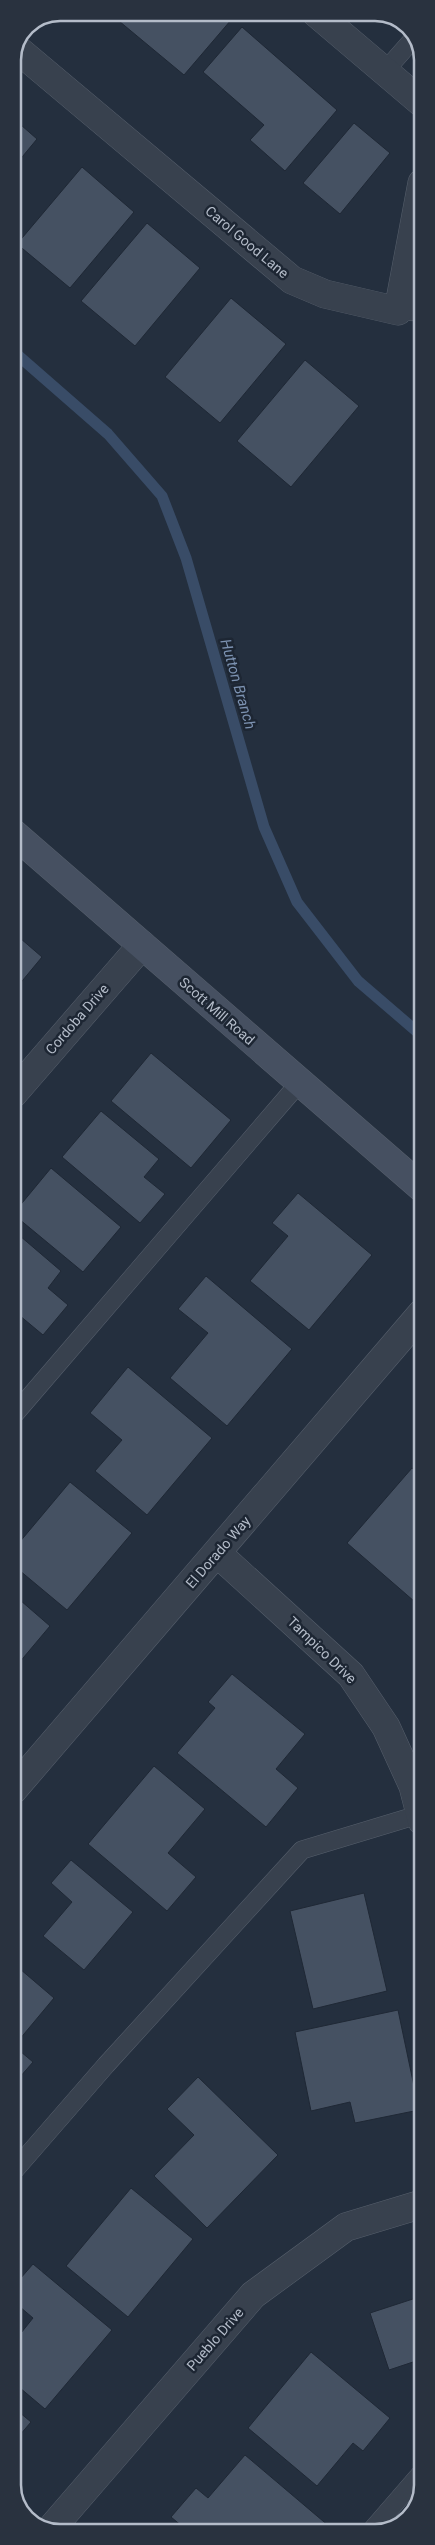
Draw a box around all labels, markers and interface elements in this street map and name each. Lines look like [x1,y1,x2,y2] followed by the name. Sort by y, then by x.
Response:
[202,203,292,281] street label: Carol Good Lane
[217,637,259,731] water label: Hutton Branch
[176,974,258,1048] street label: Scott Mill Road
[42,981,112,1057] street label: Cordoba Drive
[183,1513,254,1591] street label: El Dorado Way
[284,1613,360,1687] street label: Tampico Drive
[183,2304,247,2374] street label: Pueblo Drive

